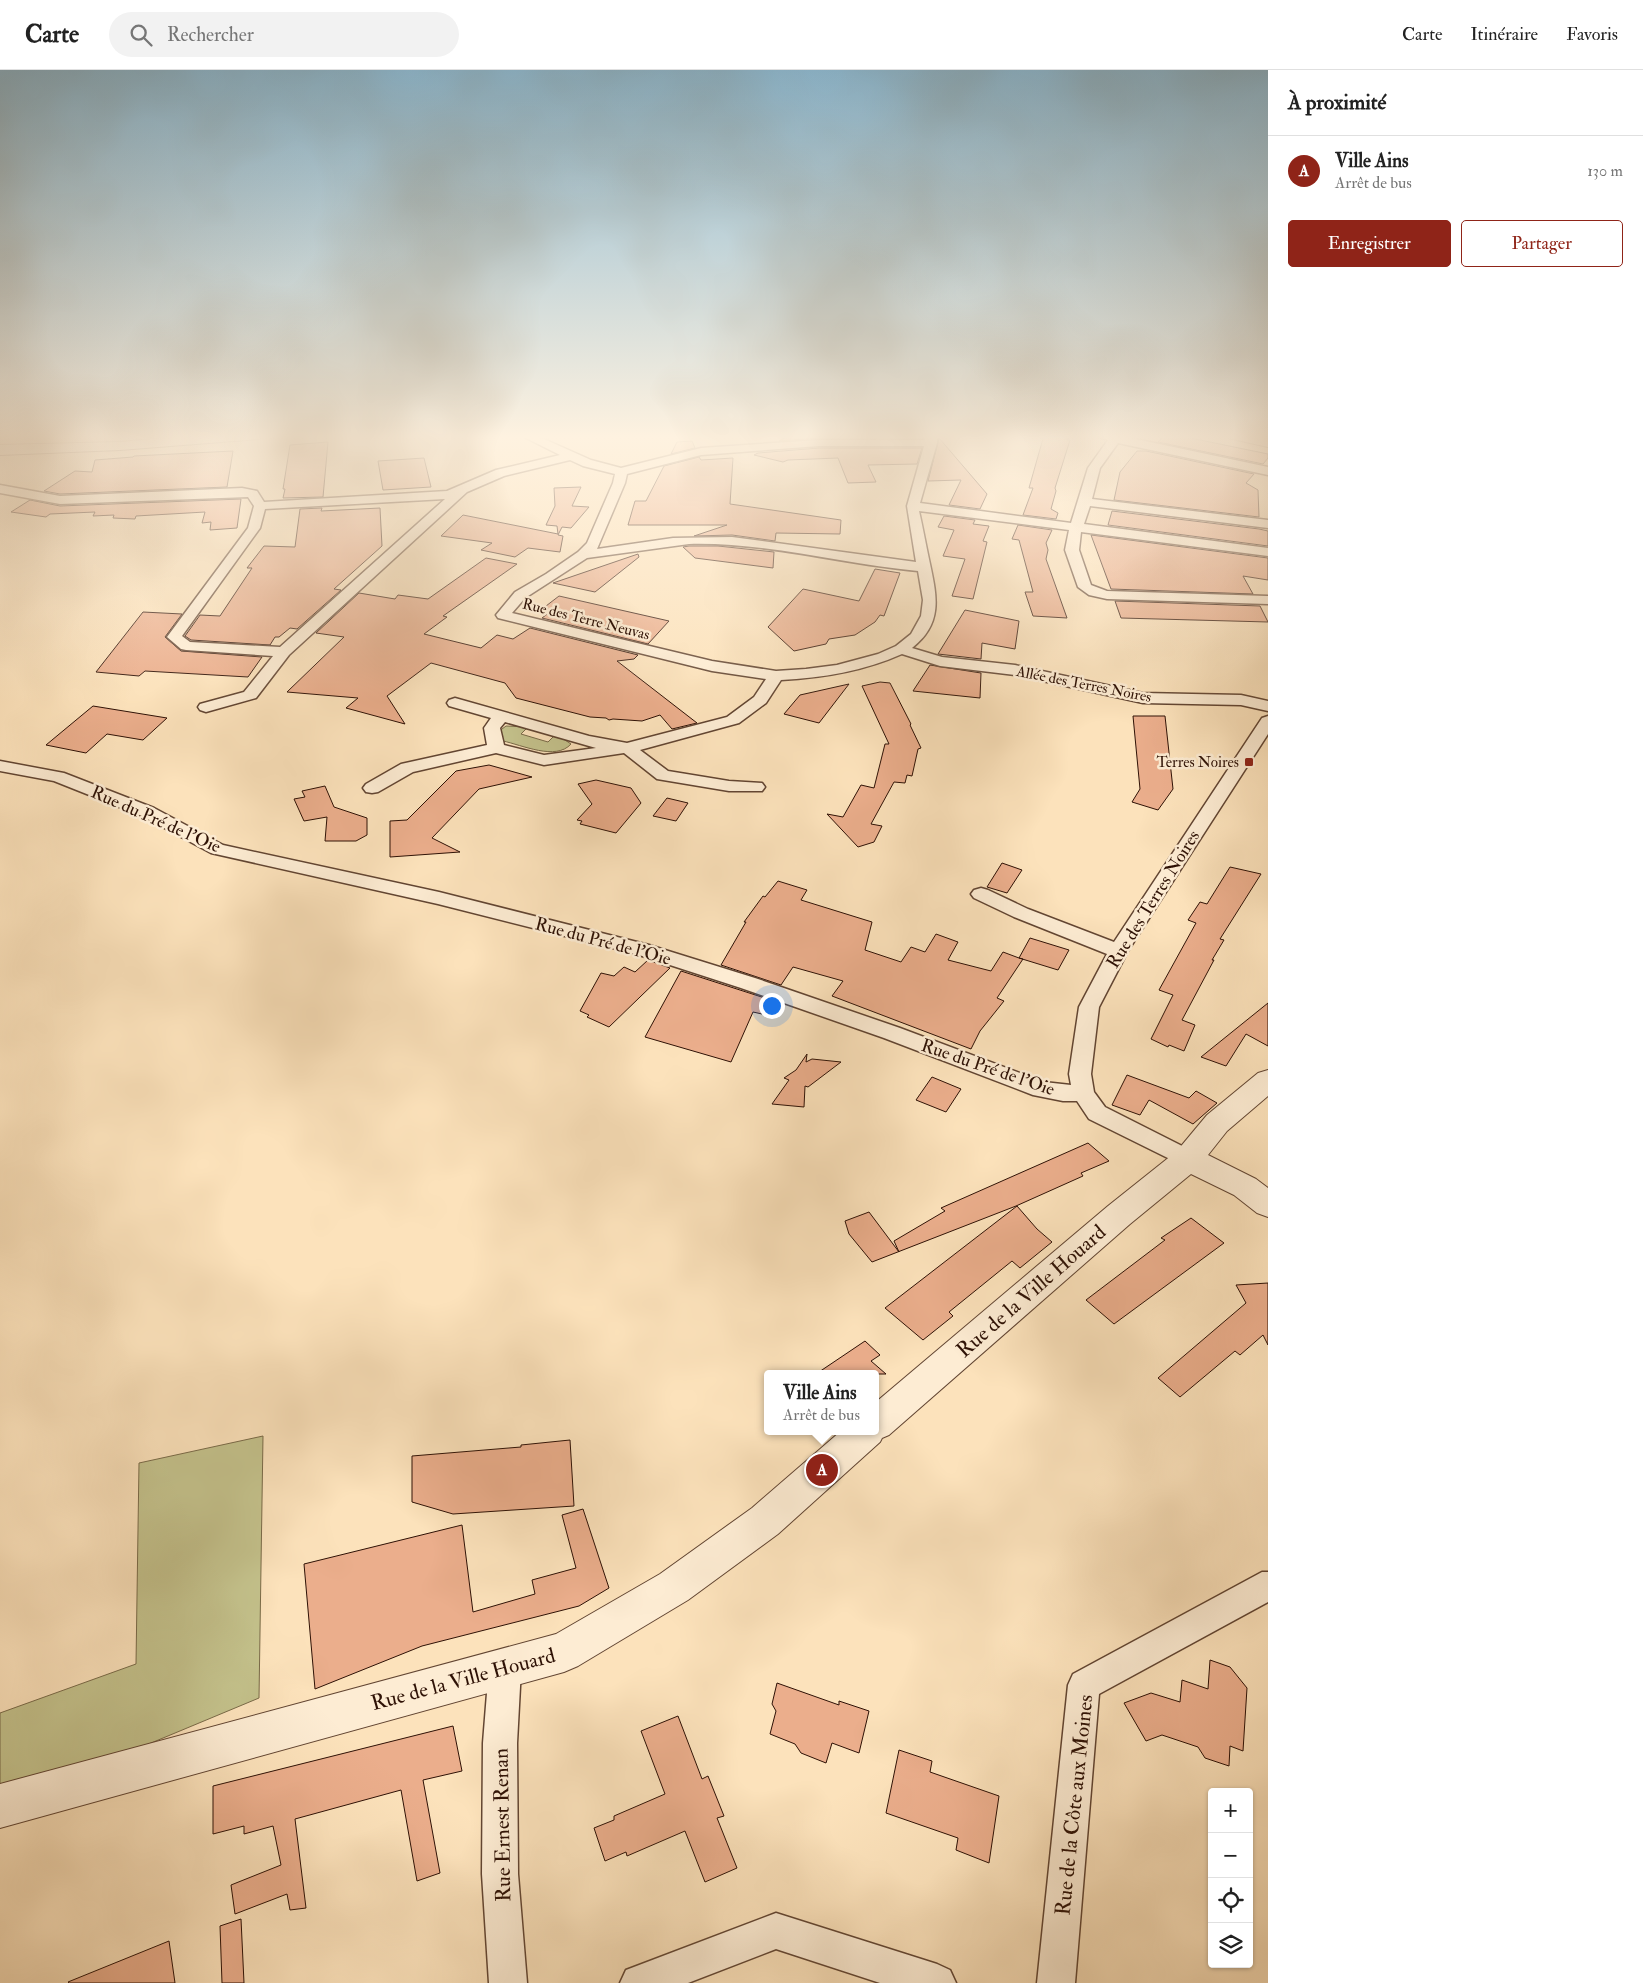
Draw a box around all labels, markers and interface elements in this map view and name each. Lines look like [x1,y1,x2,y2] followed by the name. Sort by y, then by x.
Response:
[109,12,459,57] search box
[25,19,79,50] text: Carte
[127,21,155,49] icon: search
[167,23,254,47] text: Rechercher
[1402,23,1443,46] text: Carte
[1471,23,1538,46] text: Itinéraire
[1566,23,1618,46] text: Favoris
[1288,89,1386,116] text: À proximité
[1335,149,1408,173] text: Ville Ains
[1299,161,1309,181] text: A
[1587,161,1623,181] text: 130 m
[1335,173,1412,193] text: Arrêt de bus
[1288,220,1451,267] button: Enregistrer
[1461,220,1623,267] button: Partager
[520,594,652,645] street label: Rue des Terre Neuvas
[1014,662,1153,707] street label: Allée des Terres Noires
[1157,753,1239,772] place label: Terres Noires
[1243,756,1255,768] marker: Terres Noires
[87,781,225,859] street label: Rue du Pré de l'Oie
[1102,826,1205,973] street label: Rue des Terres Noires
[532,912,674,971] street label: Rue du Pré de l'Oie
[759,993,785,1019] your location
[918,1034,1058,1101] street label: Rue du Pré de l'Oie
[951,1219,1112,1364] street label: Rue de la Ville Houard
[764,1370,879,1435] popup
[783,1381,857,1405] text: Ville Ains
[783,1405,860,1425] text: Arrêt de bus
[806,1451,838,1489] pin: A
[368,1642,559,1717] street label: Rue de la Ville Houard
[1049,1693,1100,1917] street label: Rue de la Côte aux Moines
[488,1748,517,1902] street label: Rue Ernest Renan
[1208,1788,1253,1968] map controls
[1208,1788,1253,1833] button: +
[1208,1833,1253,1878] button: −
[1208,1878,1253,1923] button: locate
[1208,1923,1253,1968] button: layers

